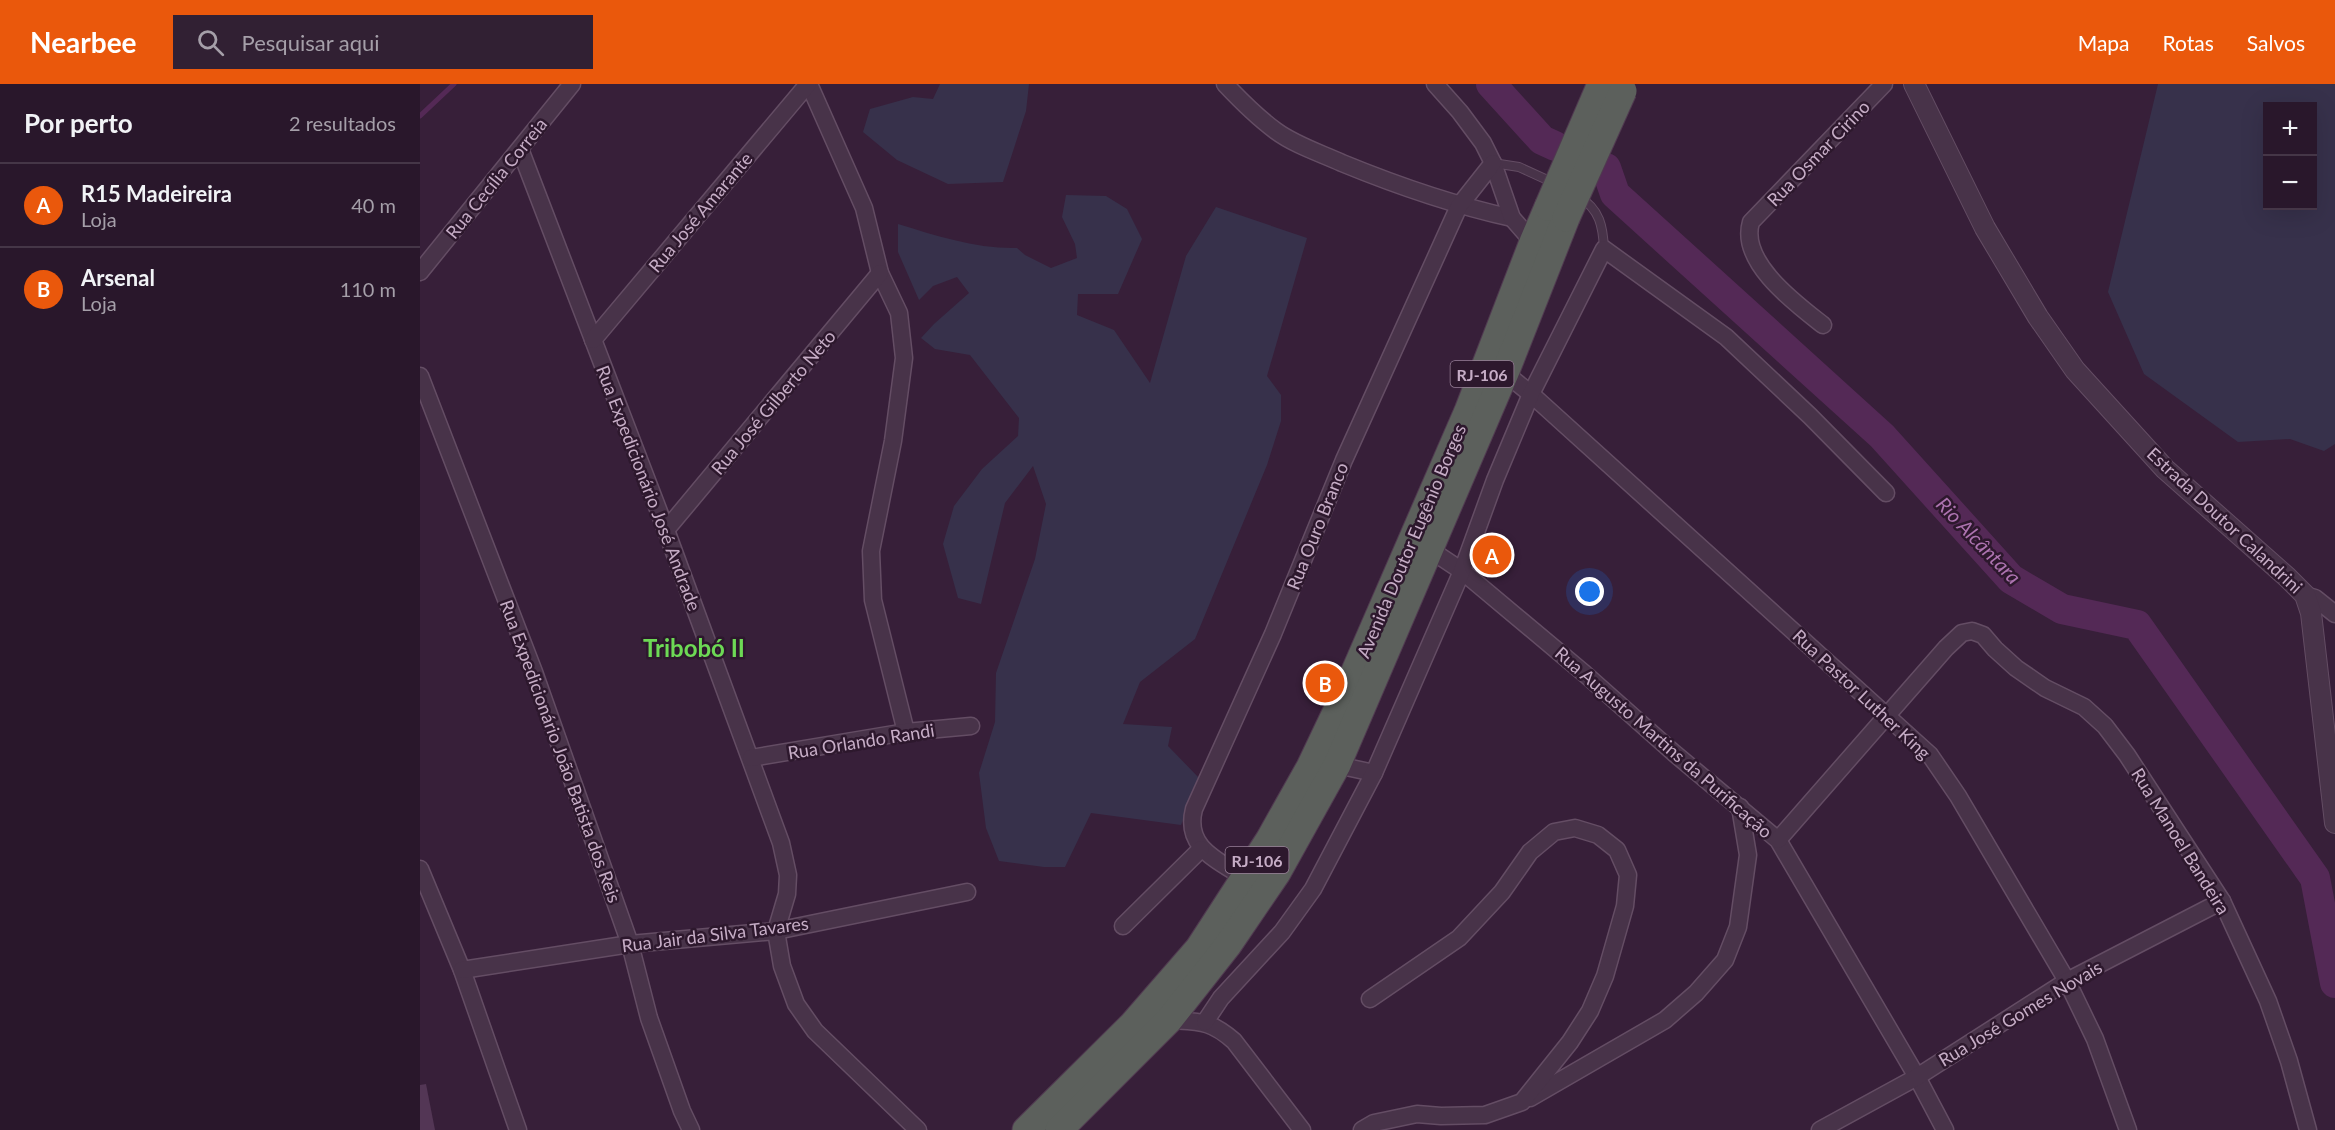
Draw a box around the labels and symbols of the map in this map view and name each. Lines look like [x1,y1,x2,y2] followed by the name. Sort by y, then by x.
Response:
[1762,96,1874,210] street label: Rua Osmar Cirino
[441,113,551,243] street label: Rua Cecília Correia
[643,148,757,276] street label: Rua José Amarante
[706,325,840,479] street label: Rua José Gilberto Neto
[1450,361,1514,387] road number: RJ-106
[592,362,706,614] street label: Rua Expedicionário José Andrade
[1352,421,1470,661] street label: Avenida Doutor Eugênio Borges
[2143,442,2307,598] street label: Estrada Doutor Calandrini
[1281,459,1353,593] street label: Rua Ouro Branco
[1932,492,2026,588] water label: Rio Alcântara
[1472,532,1512,578] pin: A
[1575,577,1604,606] your location
[496,597,626,906] street label: Rua Expedicionário João Batista dos Reis
[1789,624,1935,764] street label: Rua Pastor Luther King
[643,633,745,662] district label: Tribobó II
[1551,642,1777,842] street label: Rua Augusto Martins da Purificação
[1306,660,1344,706] pin: B
[786,719,936,763] street label: Rua Orlando Randi
[2127,764,2235,918] street label: Rua Manoel Bandeira
[1226,847,1288,873] road number: RJ-106
[620,912,810,956] street label: Rua Jair da Silva Tavares
[1934,955,2106,1071] street label: Rua José Gomes Novais

